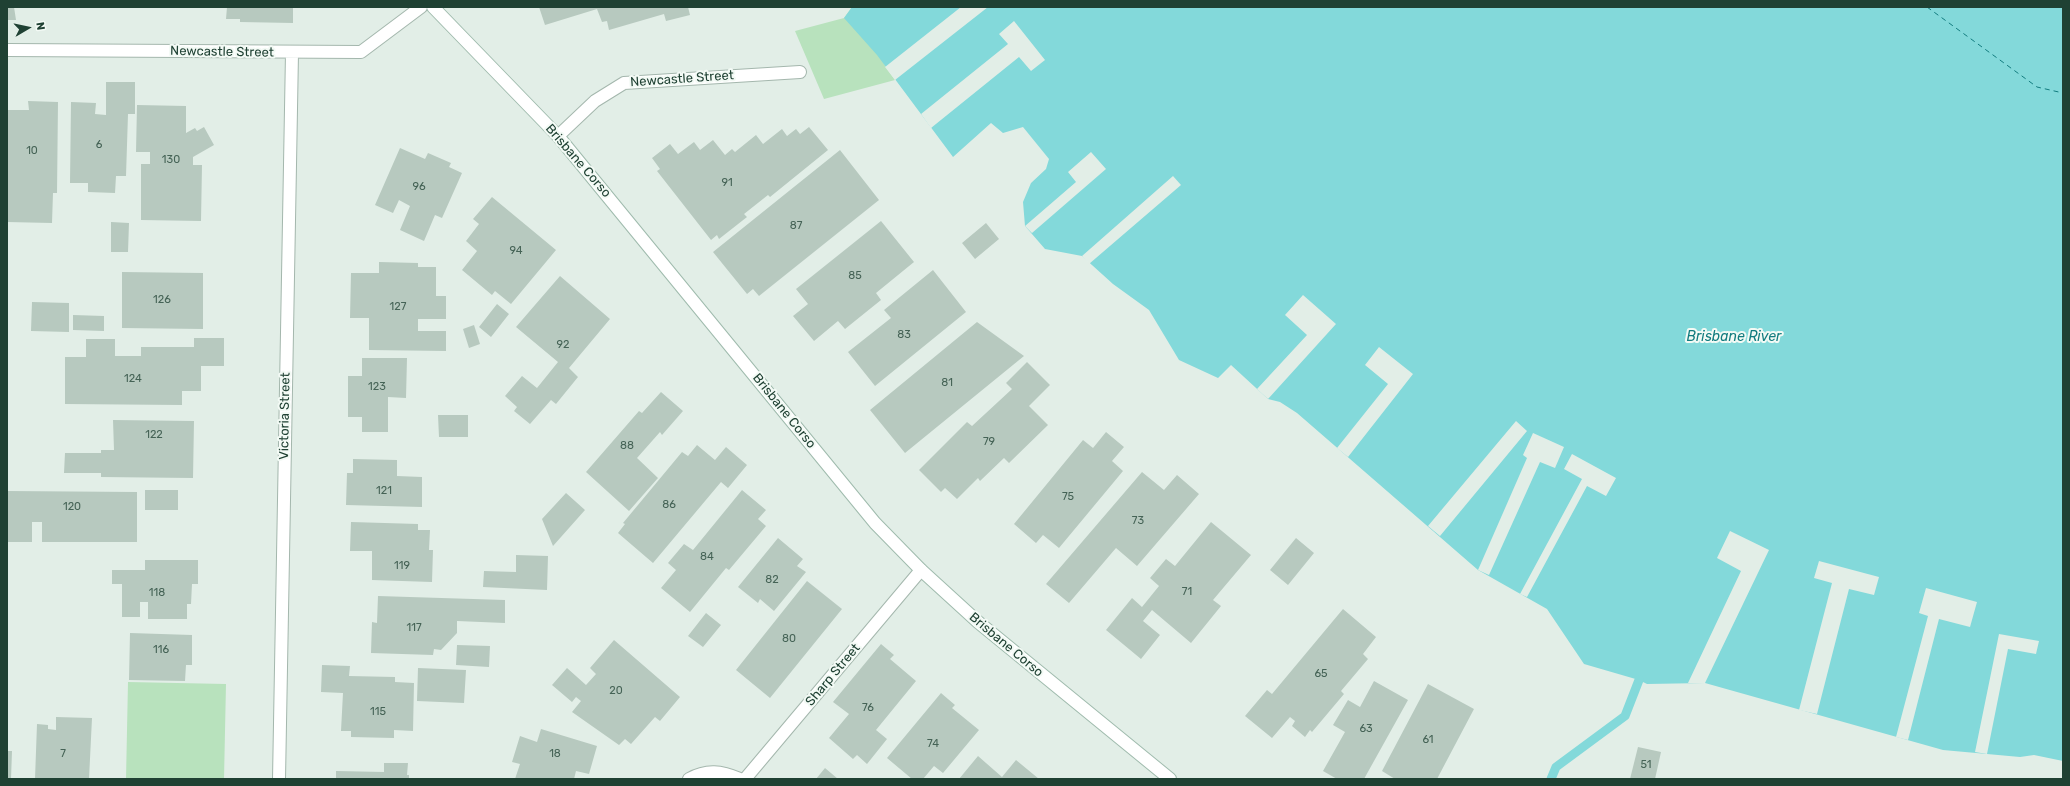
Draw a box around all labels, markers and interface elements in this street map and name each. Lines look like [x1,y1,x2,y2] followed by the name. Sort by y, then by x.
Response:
[8,8,48,48] north arrow
[33,21,47,31] text: N
[170,43,274,61] street label: Newcastle Street
[630,68,734,90] street label: Newcastle Street
[542,121,614,201] street label: Brisbane Corso
[96,138,102,152] house number: 6
[26,144,38,158] house number: 10
[162,153,180,167] house number: 130
[721,176,733,190] house number: 91
[412,180,426,194] house number: 96
[790,219,802,233] house number: 87
[509,244,523,258] house number: 94
[848,269,862,283] house number: 85
[153,293,171,307] house number: 126
[390,300,406,314] house number: 127
[897,328,911,342] house number: 83
[1687,329,1781,345] water label: Brisbane River
[557,338,569,352] house number: 92
[749,370,819,452] street label: Brisbane Corso
[124,372,142,386] house number: 124
[276,372,294,460] street label: Victoria Street
[941,376,953,390] house number: 81
[368,380,386,394] house number: 123
[145,428,163,442] house number: 122
[983,435,995,449] house number: 79
[620,439,634,453] house number: 88
[376,484,392,498] house number: 121
[1062,490,1074,504] house number: 75
[662,498,676,512] house number: 86
[63,500,81,514] house number: 120
[1132,514,1144,528] house number: 73
[700,550,714,564] house number: 84
[394,559,410,573] house number: 119
[765,573,779,587] house number: 82
[1182,585,1192,599] house number: 71
[149,586,165,600] house number: 118
[966,610,1046,680] street label: Brisbane Corso
[406,621,422,635] house number: 117
[782,632,796,646] house number: 80
[802,641,864,709] street label: Sharp Street
[153,643,169,657] house number: 116
[1314,667,1328,681] house number: 65
[609,684,623,698] house number: 20
[862,701,874,715] house number: 76
[370,705,386,719] house number: 115
[1359,722,1373,736] house number: 63
[1422,733,1434,747] house number: 61
[927,737,939,751] house number: 74
[60,747,66,761] house number: 7
[549,747,561,761] house number: 18
[1640,758,1652,772] house number: 51

